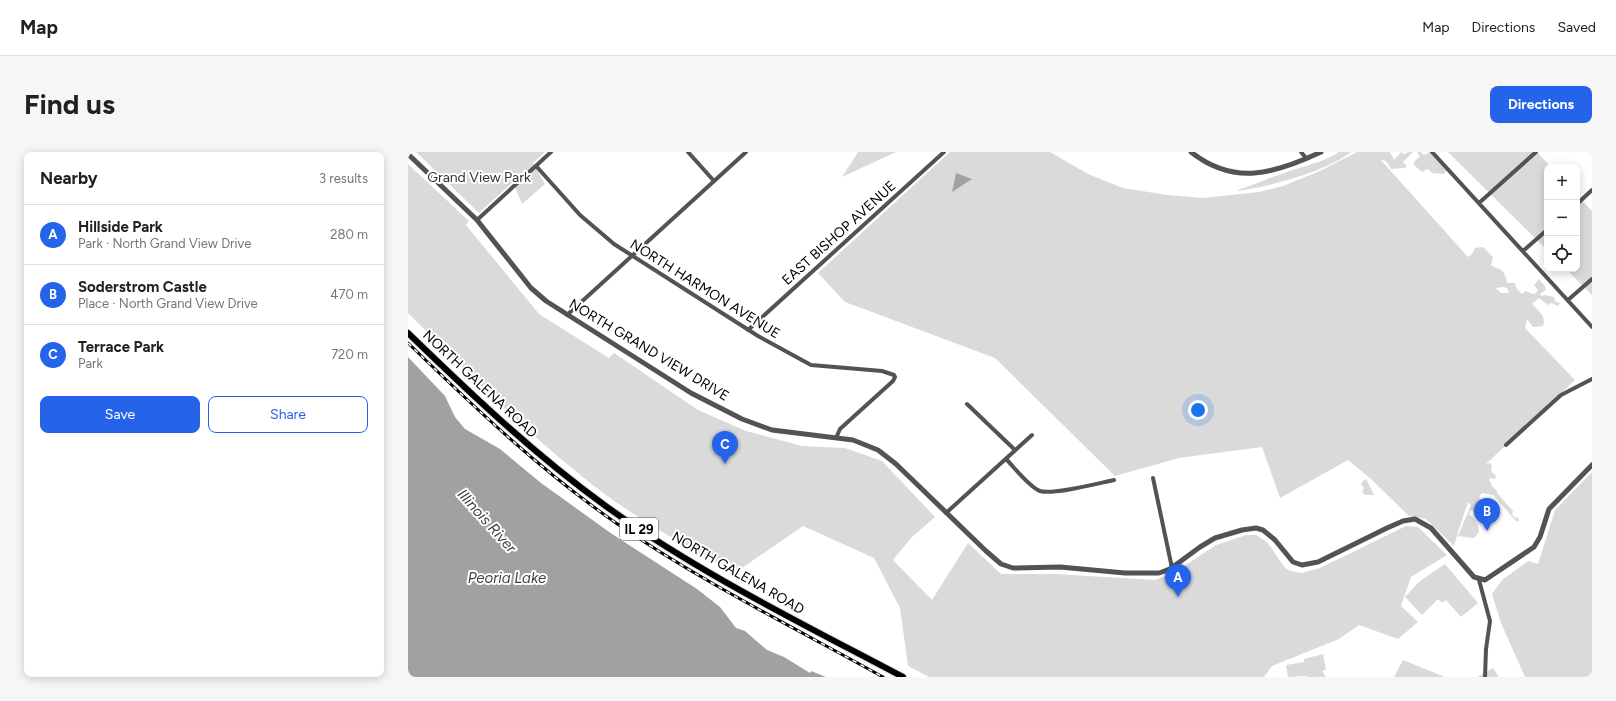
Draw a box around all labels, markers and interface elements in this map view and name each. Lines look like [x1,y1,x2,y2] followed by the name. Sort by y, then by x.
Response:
[20,16,58,39] text: Map
[1422,19,1450,36] text: Map
[1472,19,1535,36] text: Directions
[1557,19,1596,36] text: Saved
[1490,86,1592,123] button: Directions
[24,87,115,121] text: Find us
[1544,164,1580,272] map controls
[1544,164,1580,200] button: +
[40,168,98,188] text: Nearby
[427,169,531,186] park label: Grand View Park
[319,171,368,186] text: 3 results
[779,177,899,289] street label: EAST BISHOP AVENUE
[1544,200,1580,236] button: −
[78,218,163,236] text: Hillside Park
[48,227,58,242] text: A
[330,227,368,242] text: 280 m
[78,236,251,251] text: Park · North Grand View Drive
[627,236,783,342] street label: NORTH HARMON AVENUE
[1544,236,1580,272] button: locate
[78,278,207,296] text: Soderstrom Castle
[49,287,57,302] text: B
[330,287,368,302] text: 470 m
[566,295,732,405] street label: NORTH GRAND VIEW DRIVE
[78,296,258,311] text: Place · North Grand View Drive
[419,327,541,441] street label: NORTH GALENA ROAD
[78,338,164,356] text: Terrace Park
[48,347,58,362] text: C
[331,347,368,362] text: 720 m
[78,356,103,371] text: Park
[40,396,200,433] button: Save
[208,396,368,433] button: Share
[1188,400,1208,420] your location
[712,431,738,464] pin: C
[454,485,521,557] water label: Illinois River
[1474,498,1500,531] pin: B
[620,518,658,540] road number: IL 29
[669,528,807,618] street label: NORTH GALENA ROAD
[1165,564,1191,597] pin: A
[468,569,546,587] water label: Peoria Lake

